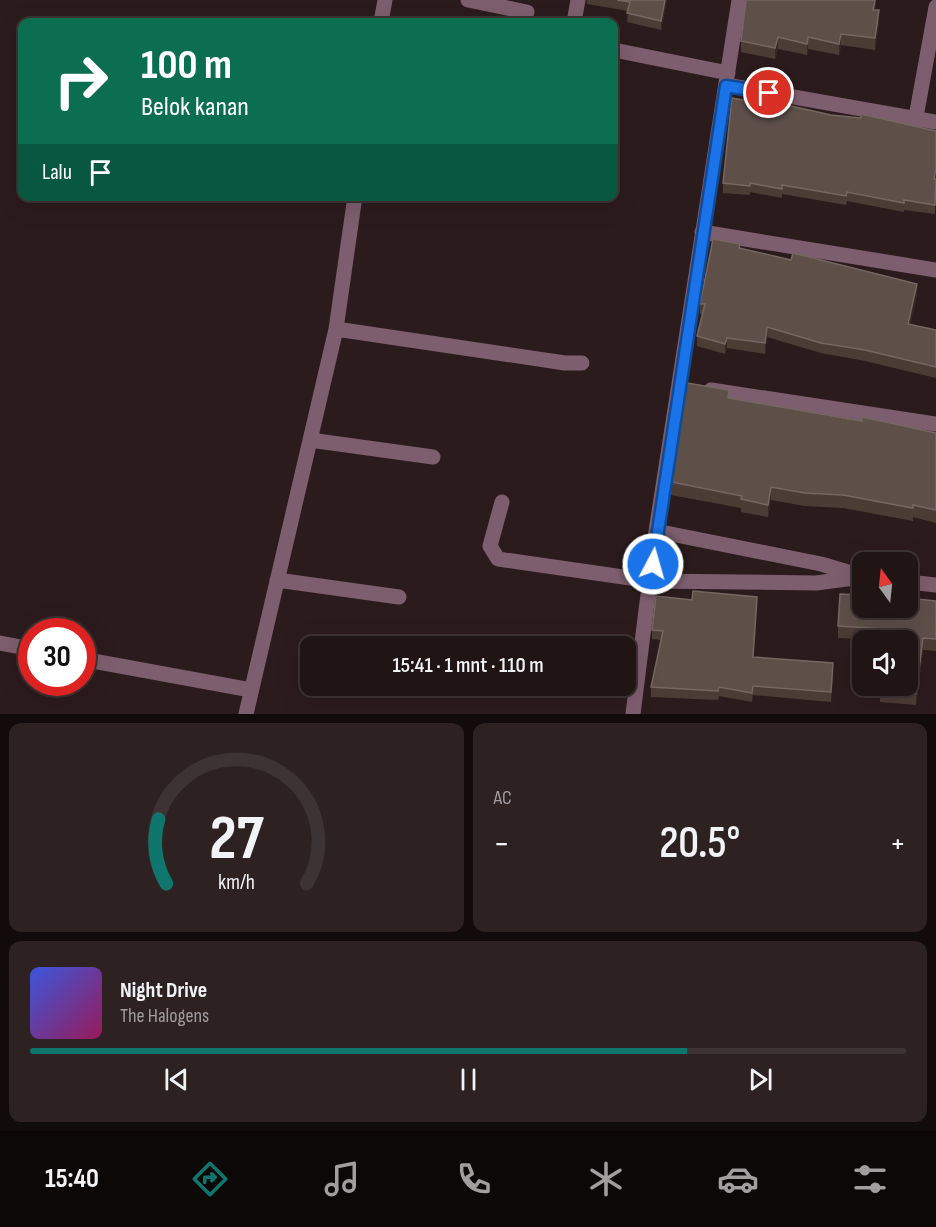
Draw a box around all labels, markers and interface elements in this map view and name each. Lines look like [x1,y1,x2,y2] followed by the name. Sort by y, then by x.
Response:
[141,40,232,91] text: 100 m
[42,42,120,120] icon: right
[743,67,794,118] pin
[752,76,785,109] icon: arrive
[141,91,249,123] text: Belok kanan
[84,156,117,189] icon: arrive
[42,159,72,186] text: Lalu
[621,532,685,596] position arrow
[852,552,918,618] north arrow
[852,552,918,696] map controls
[18,618,96,696] speed limit sign: 30
[852,630,918,696] button: sound
[392,652,544,679] text: 15:41 · 1 mnt · 110 m
[494,786,512,810] text: AC
[209,802,264,877] text: 27
[659,816,740,871] text: 20.5°
[494,824,510,864] text: −
[890,824,906,864] text: +
[218,871,255,896] text: km/h
[120,977,207,1004] text: Night Drive
[120,1004,209,1028] text: The Halogens
[160,1063,193,1096] icon: previous
[452,1063,485,1096] icon: pause
[744,1063,777,1096] icon: next
[189,1158,231,1200] icon: directions
[321,1158,363,1200] icon: music
[453,1158,495,1200] icon: phone
[585,1158,627,1200] icon: climate
[717,1158,759,1200] icon: car
[849,1158,891,1200] icon: filters
[45,1163,99,1195] text: 15:40

